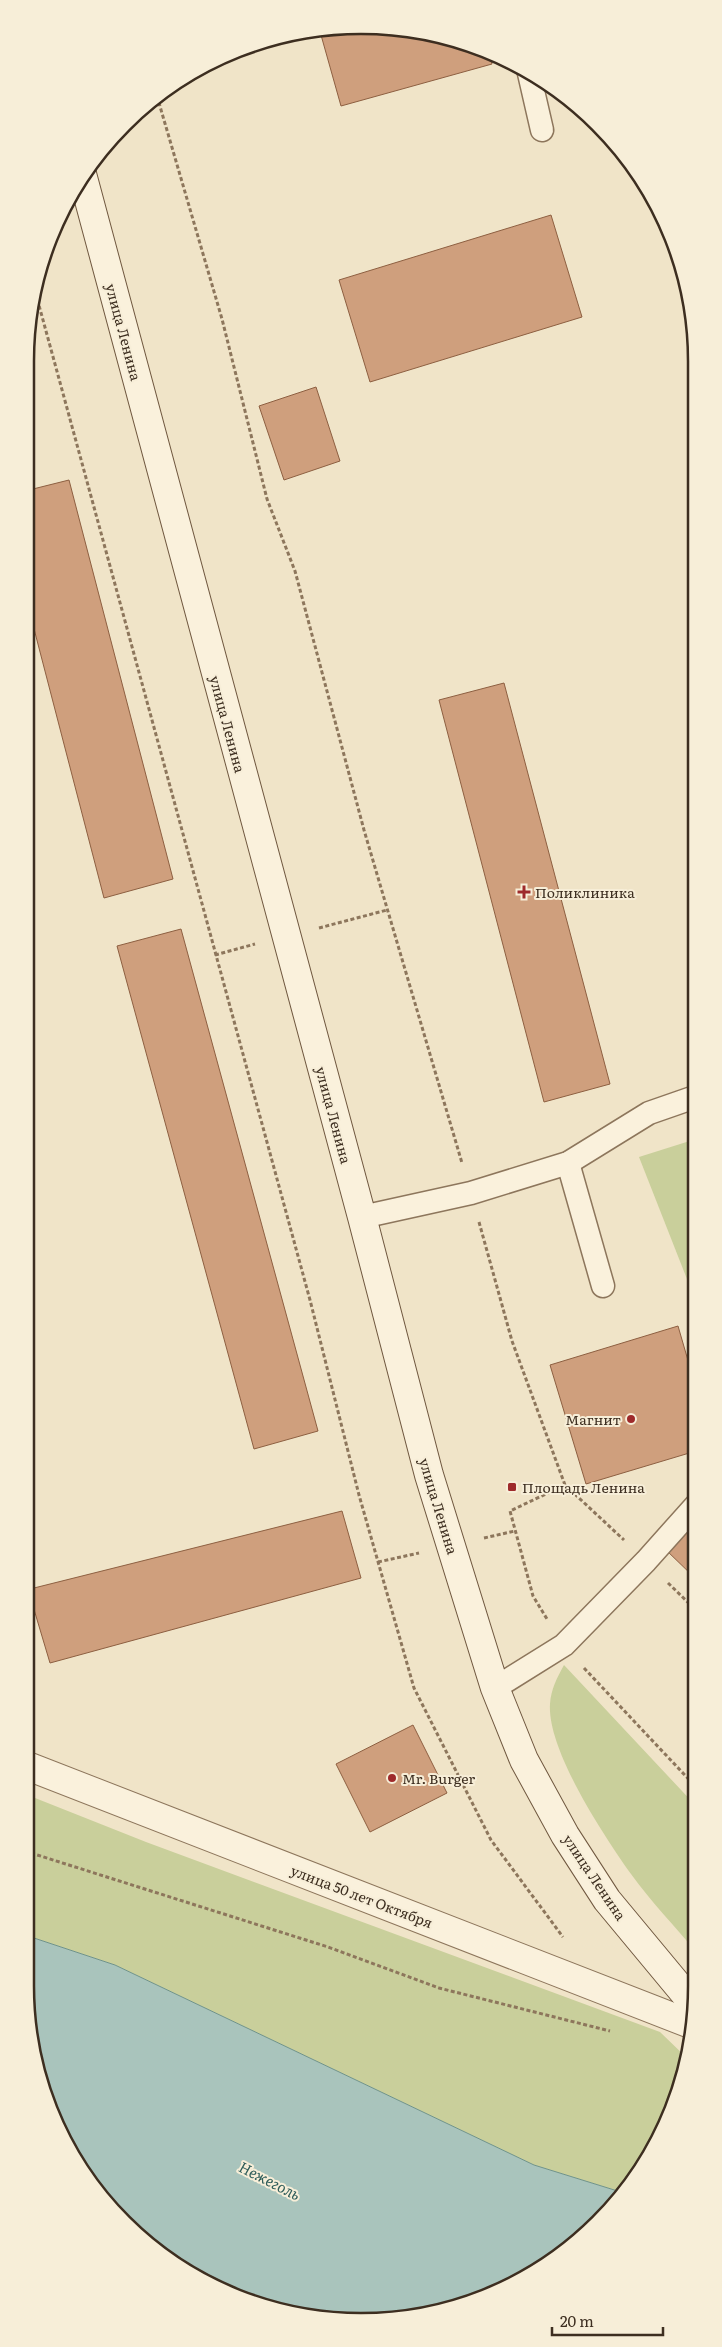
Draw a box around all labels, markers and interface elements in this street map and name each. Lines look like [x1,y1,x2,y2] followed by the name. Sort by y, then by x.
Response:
[101,281,147,383] street label: улица Ленина
[205,673,251,775] street label: улица Ленина
[535,882,635,902] place label: Поликлиника
[517,885,531,899] marker: Поликлиника
[311,1064,357,1166] street label: улица Ленина
[565,1409,621,1429] place label: Магнит
[625,1413,637,1425] marker: Магнит
[415,1455,463,1557] street label: улица Ленина
[522,1477,645,1497] place label: Площадь Ленина
[506,1481,518,1493] marker: Площадь Ленина
[402,1768,475,1788] place label: Mr. Burger
[386,1772,398,1784] marker: Mr. Burger
[559,1830,631,1924] street label: улица Ленина
[288,1860,436,1932] street label: улица 50 лет Октября
[235,2155,305,2205] water label: Нежеголь
[552,2304,663,2336] scale bar
[560,2309,594,2332] text: 20 m

